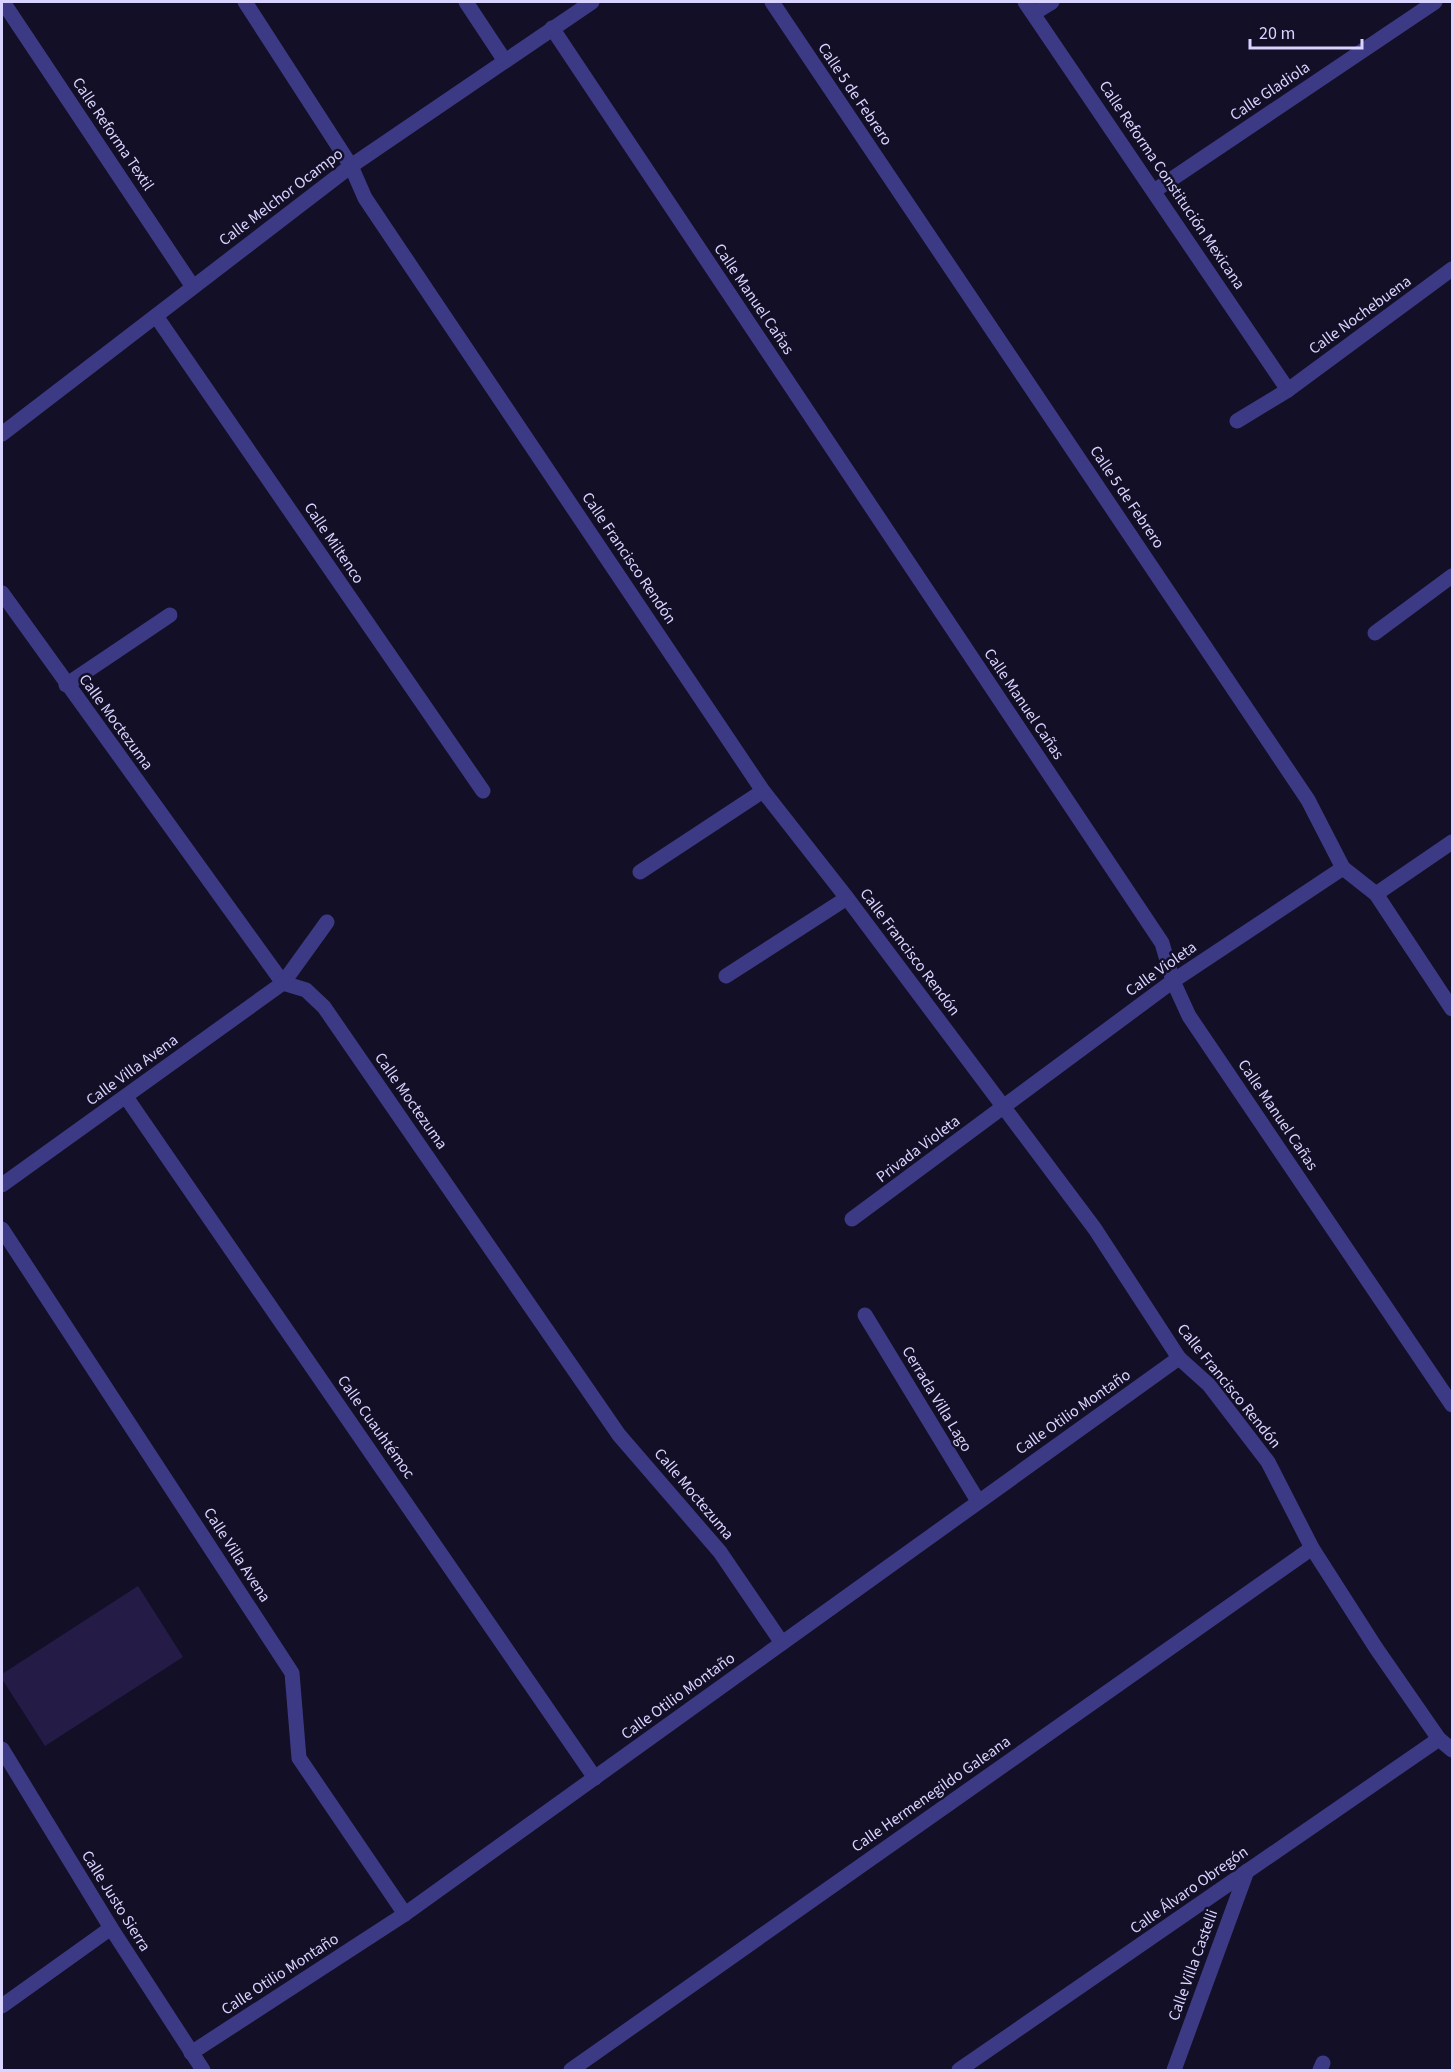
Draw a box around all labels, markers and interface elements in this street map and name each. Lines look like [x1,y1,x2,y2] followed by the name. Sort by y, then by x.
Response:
[1250,12,1362,50] scale bar
[1259,21,1295,46] text: 20 m
[812,38,898,150] street label: Calle 5 de Febrero
[1226,56,1314,126] street label: Calle Gladiola
[67,73,159,195] street label: Calle Reforma Textil
[1094,76,1250,294] street label: Calle Reforma Constitución Mexicana
[214,143,348,251] street label: Calle Melchor Ocampo
[709,239,800,359] street label: Calle Manuel Cañas
[1304,270,1416,360] street label: Calle Nochebuena
[1084,441,1170,553] street label: Calle 5 de Febrero
[577,488,681,628] street label: Calle Francisco Rendón
[299,498,369,588] street label: Calle Miltenco
[979,644,1070,764] street label: Calle Manuel Cañas
[74,670,158,774] street label: Calle Moctezuma
[855,884,965,1020] street label: Calle Francisco Rendón
[1121,936,1201,1002] street label: Calle Violeta
[82,1029,182,1111] street label: Calle Villa Avena
[369,1048,453,1154] street label: Calle Moctezuma
[1233,1055,1324,1175] street label: Calle Manuel Cañas
[872,1110,964,1188] street label: Privada Violeta
[1172,1319,1286,1453] street label: Calle Francisco Rendón
[897,1342,977,1456] street label: Cerrada Villa Lago
[1011,1364,1135,1460] street label: Calle Otilio Montaño
[332,1371,420,1483] street label: Calle Cuauhtémoc
[649,1443,739,1545] street label: Calle Moctezuma
[198,1503,276,1607] street label: Calle Villa Avena
[617,1647,739,1745] street label: Calle Otilio Montaño
[847,1731,1015,1857] street label: Calle Hermenegildo Galeana
[1125,1841,1253,1939] street label: Calle Álvaro Obregón
[76,1846,156,1956] street label: Calle Justo Sierra
[1163,1906,1223,2024] street label: Calle Villa Castelli
[217,1928,343,2020] street label: Calle Otilio Montaño

